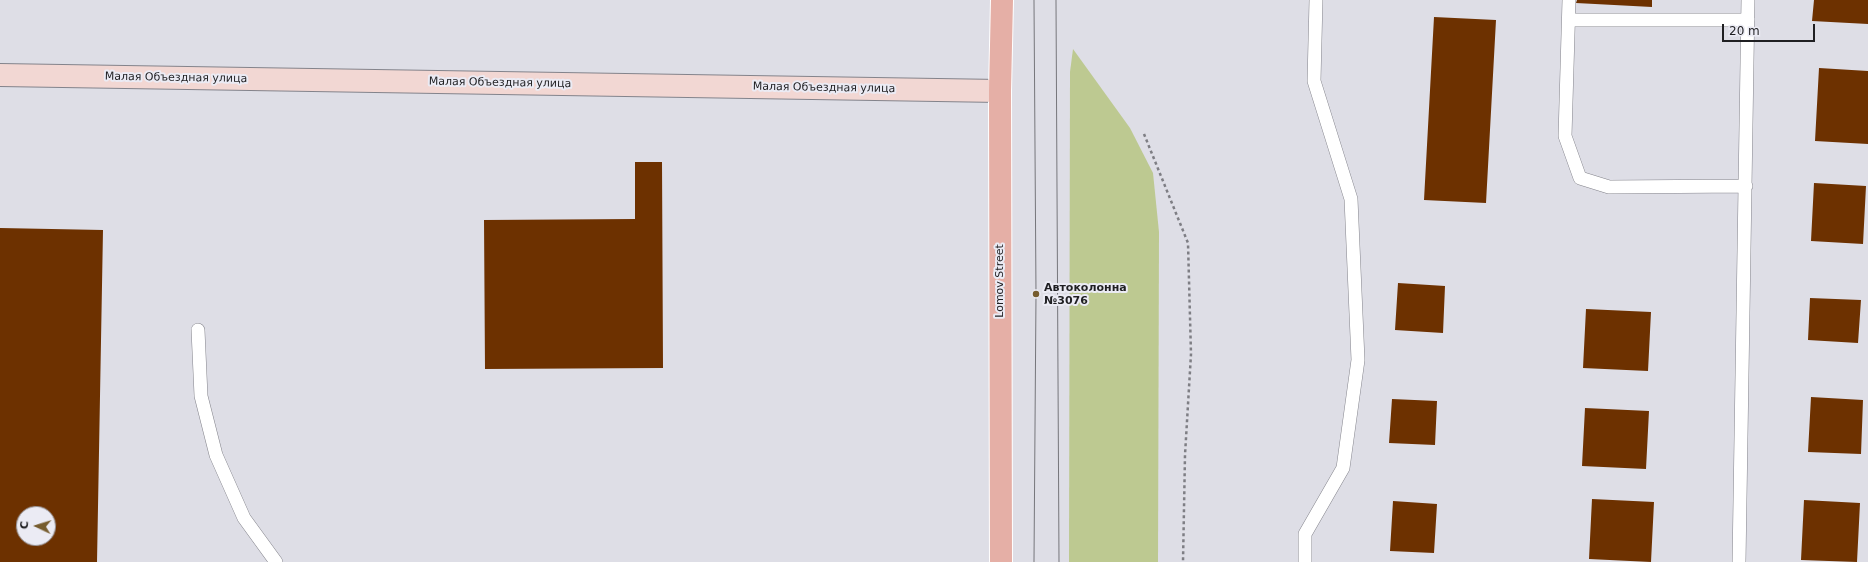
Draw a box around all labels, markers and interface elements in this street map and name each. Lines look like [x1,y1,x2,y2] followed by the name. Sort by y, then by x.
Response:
[1724,16,1817,42] scale bar
[1729,24,1760,38] text: 20 m
[105,70,247,86] street label: Малая Объездная улица
[429,75,571,91] street label: Малая Объездная улица
[753,80,895,96] street label: Малая Объездная улица
[993,244,1007,318] street label: Lomov Street
[1044,281,1127,307] place label: Автоколонна №3076
[1031,289,1041,299] marker: Автоколонна №3076
[16,506,56,546] north arrow
[18,521,31,530] text: С

